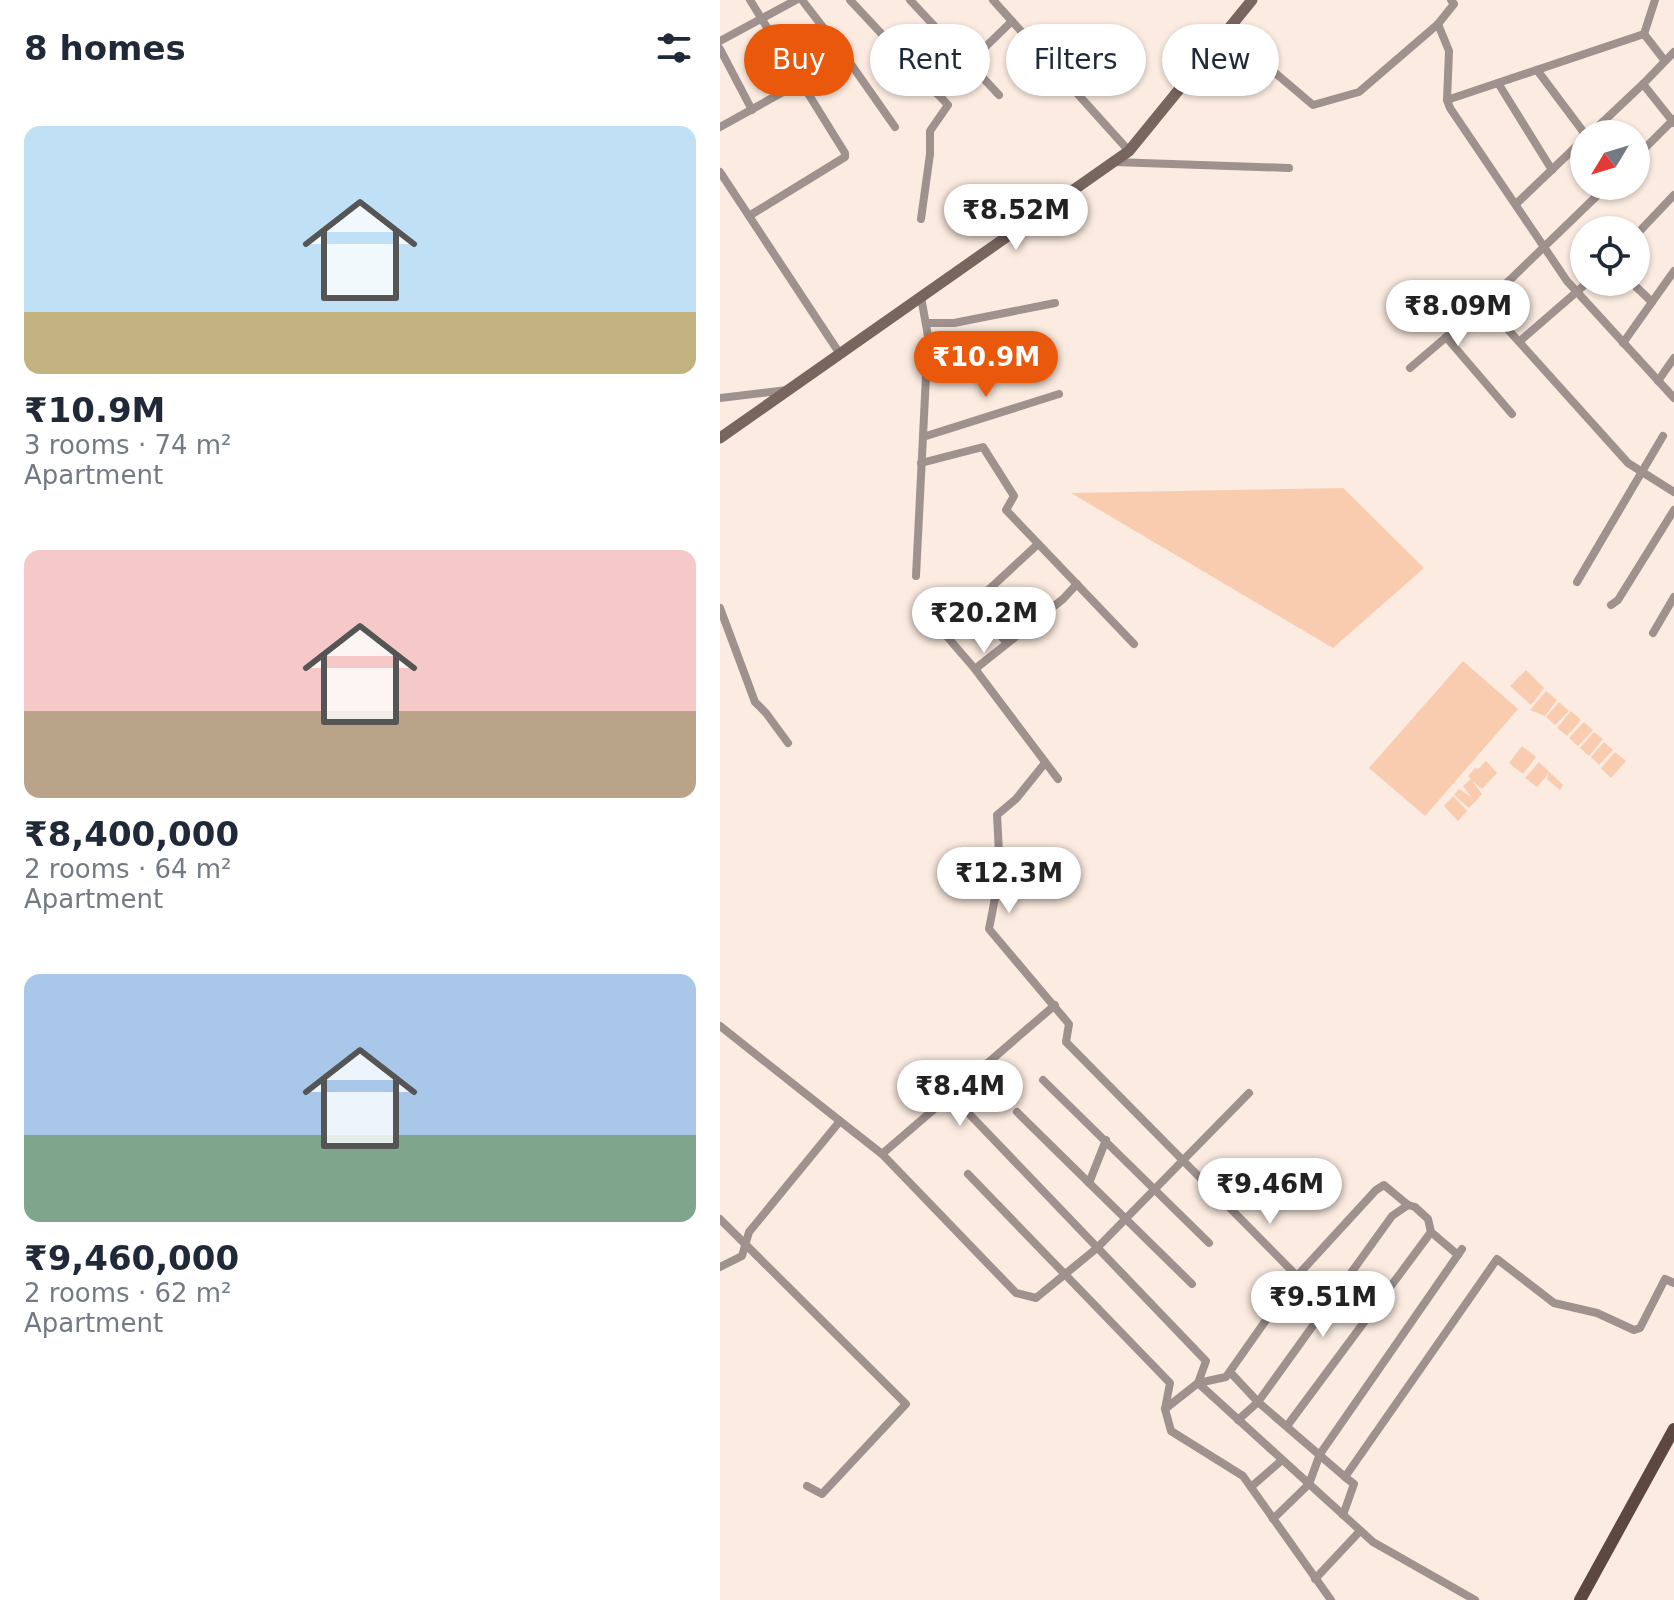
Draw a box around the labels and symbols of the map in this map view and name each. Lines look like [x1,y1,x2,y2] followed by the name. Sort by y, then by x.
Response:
[1570,120,1650,200] north arrow
[951,184,1081,252] pin: ₹8.52M
[1393,280,1523,348] pin: ₹8.09M
[921,331,1051,399] pin: ₹10.9M
[919,587,1049,655] pin: ₹20.2M
[944,847,1074,915] pin: ₹12.3M
[904,1060,1016,1128] pin: ₹8.4M
[1205,1158,1335,1226] pin: ₹9.46M
[1258,1271,1388,1339] pin: ₹9.51M

